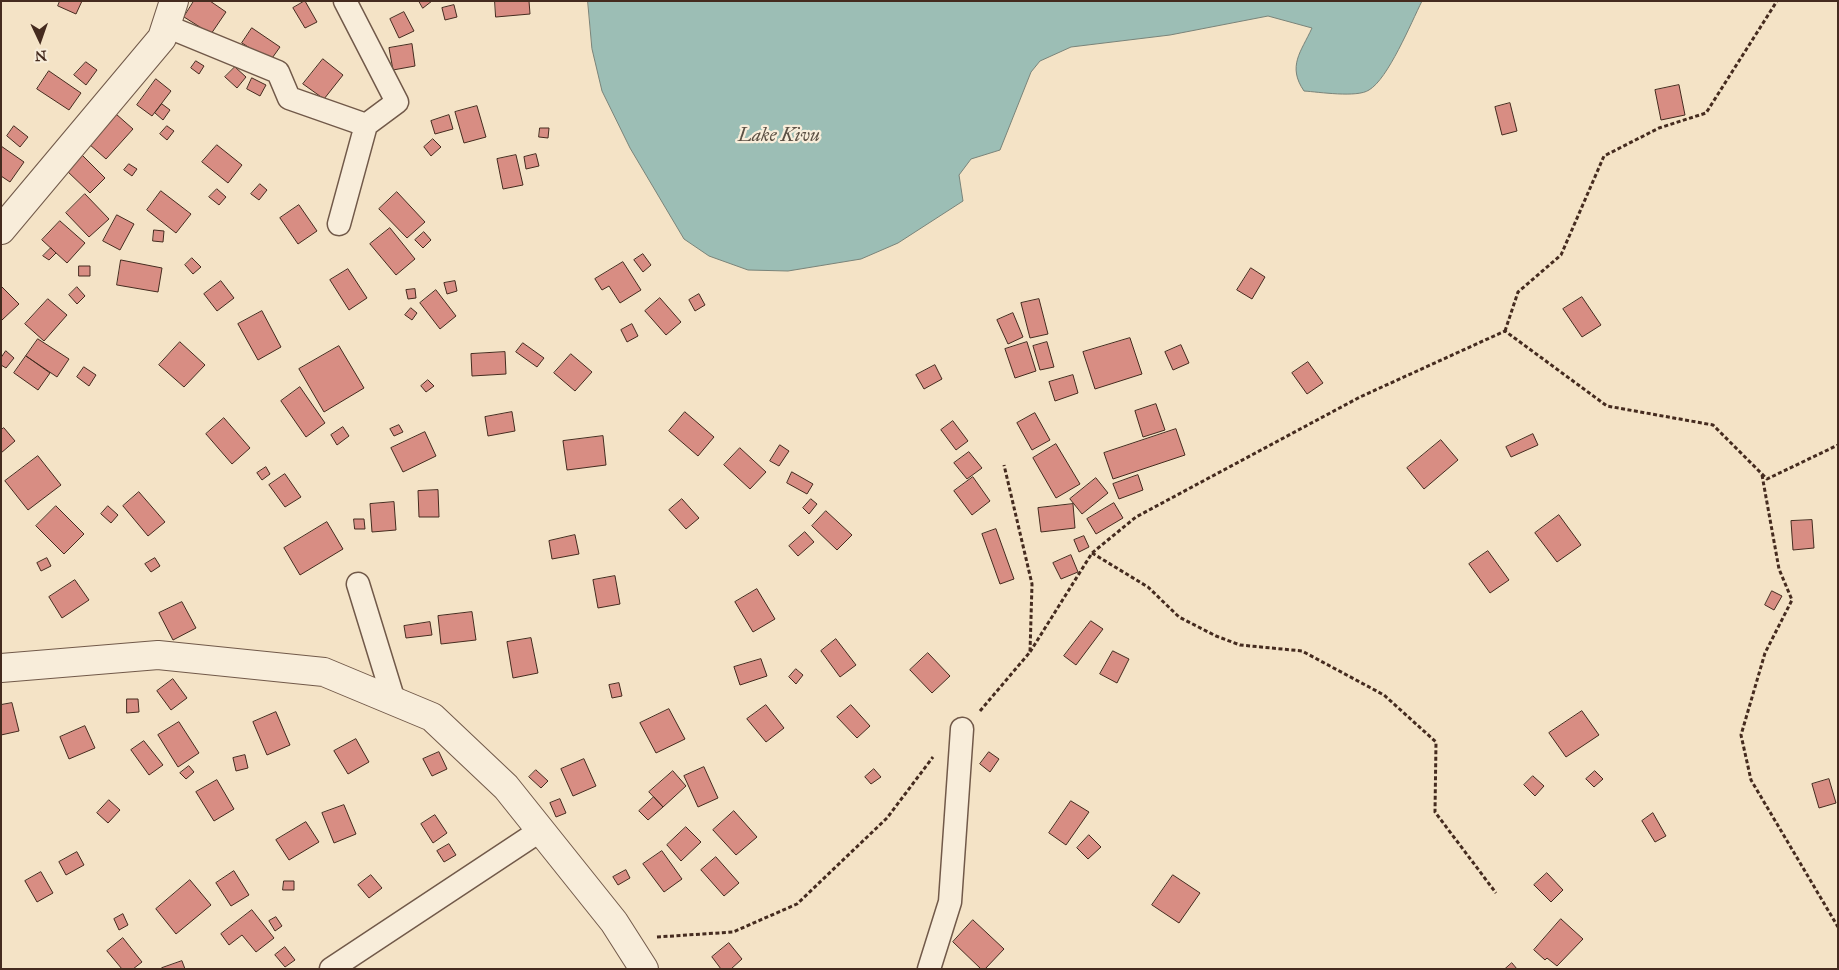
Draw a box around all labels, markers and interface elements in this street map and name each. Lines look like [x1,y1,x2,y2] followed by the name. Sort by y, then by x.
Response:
[15,15,65,65] north arrow
[34,47,47,64] text: N
[738,125,820,147] water label: Lake Kivu

